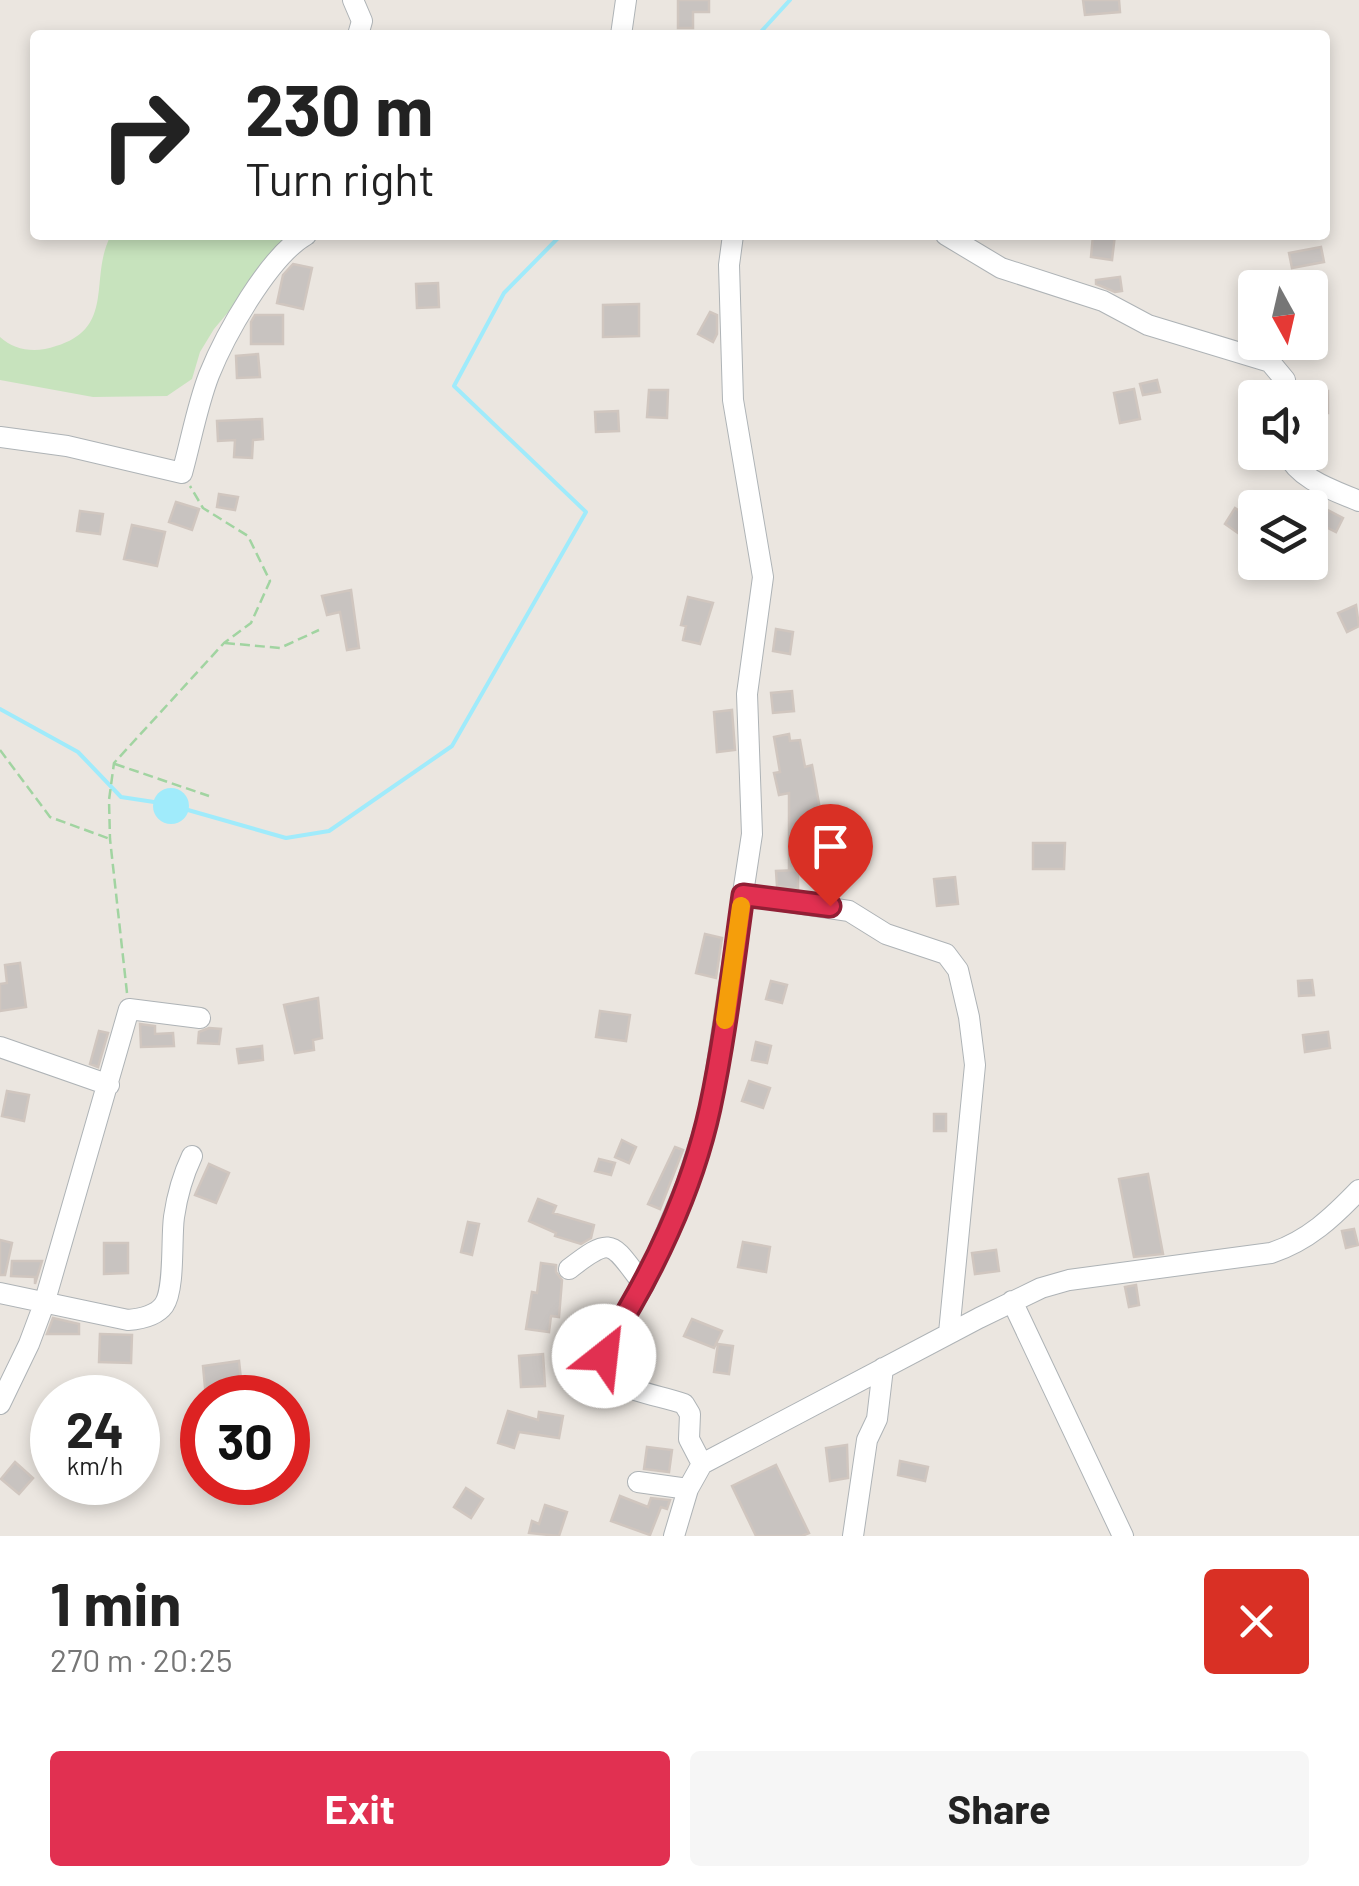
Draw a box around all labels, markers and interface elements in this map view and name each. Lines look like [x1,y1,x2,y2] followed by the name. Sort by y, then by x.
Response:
[245,66,433,150] text: 230 m
[80,70,210,200] icon: right
[245,151,435,205] text: Turn right
[1238,270,1328,360] north arrow
[1238,270,1328,580] map controls
[1238,380,1328,470] button: sound
[1238,490,1328,580] button: layers
[788,804,873,907] pin
[803,819,858,874] icon: arrive
[552,1304,656,1408] position arrow
[180,1375,310,1505] speed limit sign: 30
[66,1398,124,1458] text: 24
[67,1450,123,1480] text: km/h
[50,1566,181,1638] text: 1 min
[1204,1569,1309,1674] button: close
[50,1640,232,1678] text: 270 m · 20:25
[50,1751,670,1866] button: Exit
[690,1751,1309,1866] button: Share

